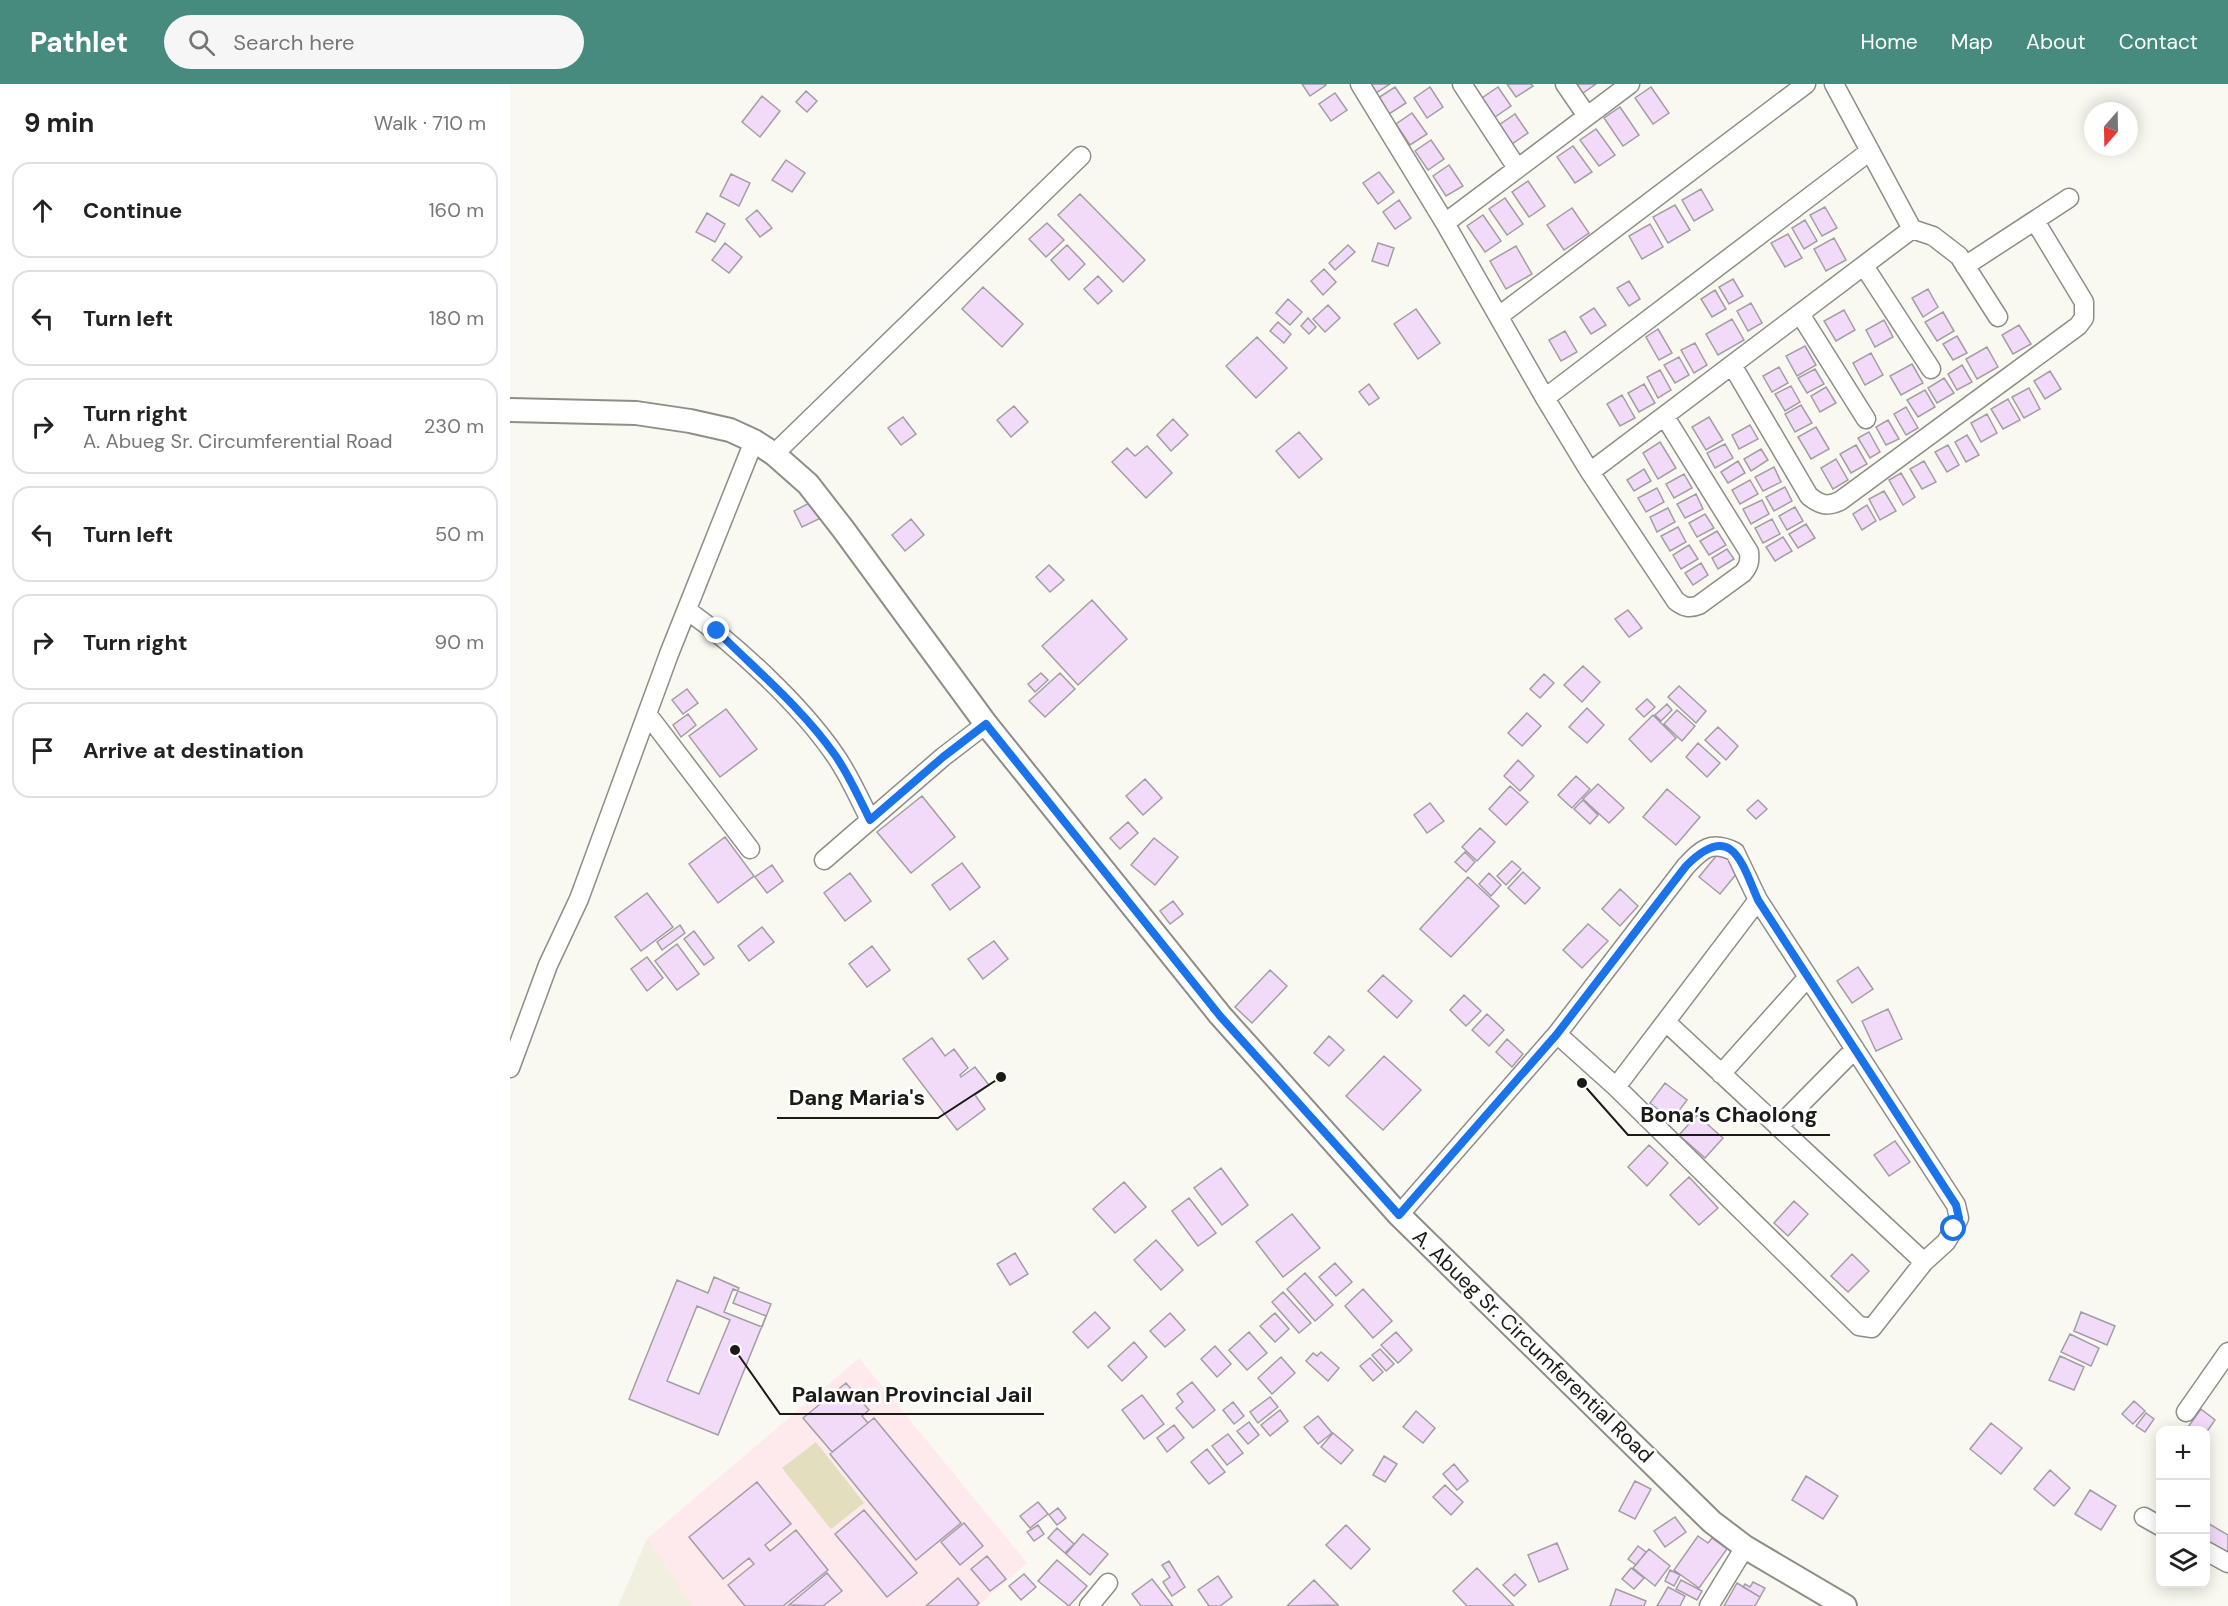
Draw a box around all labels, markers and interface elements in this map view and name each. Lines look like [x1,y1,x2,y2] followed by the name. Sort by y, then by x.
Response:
[164,15,584,69] search box
[30,24,128,61] text: Pathlet
[185,26,218,59] icon: search
[233,28,355,57] text: Search here
[1860,28,1918,56] text: Home
[1951,28,1993,56] text: Map
[2026,28,2086,56] text: About
[2119,28,2198,56] text: Contact
[2084,102,2138,156] north arrow
[24,106,94,140] text: 9 min
[374,110,486,136] text: Walk · 710 m
[26,194,59,227] icon: ahead
[83,196,182,225] text: Continue
[428,197,484,223] text: 160 m
[26,302,59,335] icon: left
[83,304,173,333] text: Turn left
[429,305,484,331] text: 180 m
[83,399,188,428] text: Turn right
[26,410,59,443] icon: right
[424,413,484,439] text: 230 m
[83,428,392,454] text: A. Abueg Sr. Circumferential Road
[26,518,59,551] icon: left
[83,520,173,549] text: Turn left
[435,521,484,547] text: 50 m
[703,617,729,643] route end
[26,626,59,659] icon: right
[83,628,188,657] text: Turn right
[435,629,484,655] text: 90 m
[26,734,59,767] icon: arrive
[83,736,304,765] text: Arrive at destination
[777,1078,938,1118] callout: Dang Maria's
[789,1083,925,1112] text: Dang Maria's
[1628,1095,1830,1135] callout: Bona’s Chaolong
[1640,1100,1818,1129] text: Bona’s Chaolong
[1940,1215,1966,1241] route start
[1406,1223,1660,1469] street label: A. Abueg Sr. Circumferential Road
[780,1374,1044,1414] callout: Palawan Provincial Jail
[792,1380,1032,1409] text: Palawan Provincial Jail
[2156,1426,2210,1588] map controls
[2156,1426,2210,1480] button: +
[2156,1480,2210,1534] button: −
[2156,1534,2210,1588] button: layers

